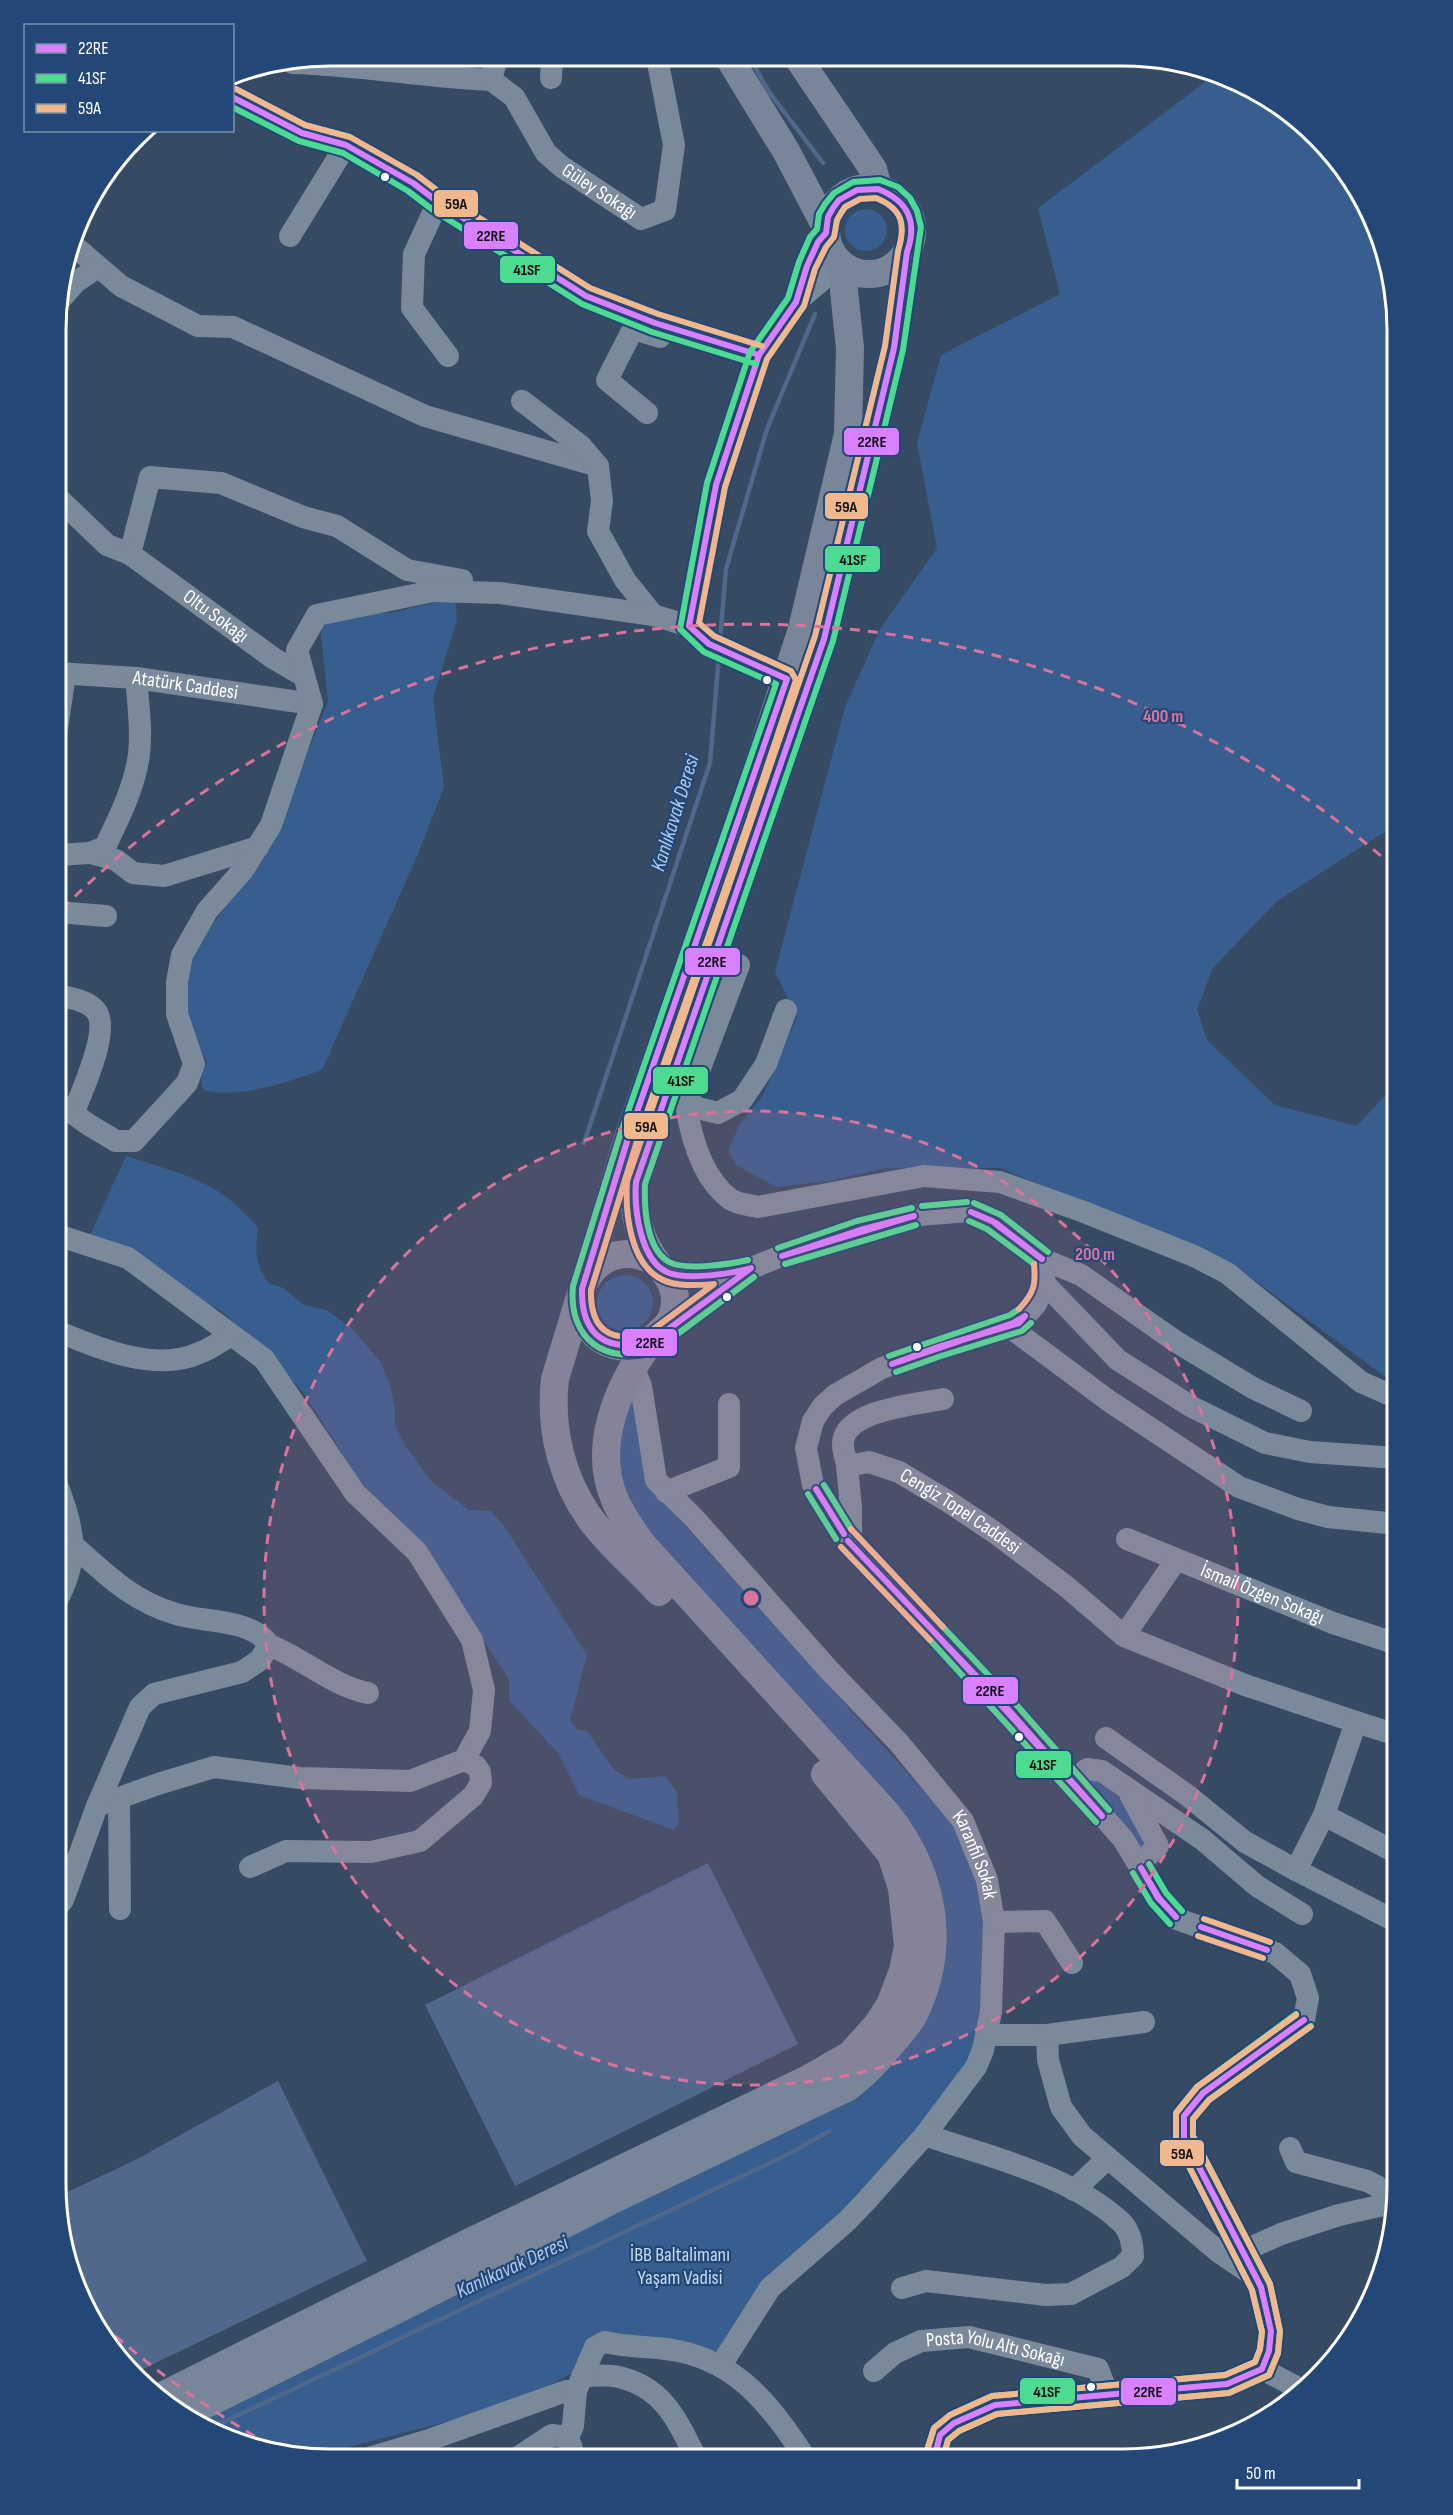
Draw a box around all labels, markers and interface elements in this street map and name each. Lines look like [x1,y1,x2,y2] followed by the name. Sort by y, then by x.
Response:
[24,24,234,132] legend
[78,38,109,59] text: 22RE
[78,68,107,89] text: 41SF
[78,98,101,119] text: 59A
[557,158,641,225] street label: Güley Sokağı
[379,171,391,183] unlabelled marker
[433,189,479,218] line badge: 59A
[445,195,467,214] text: 59A
[463,221,519,250] line badge: 22RE
[477,227,505,246] text: 22RE
[499,255,556,284] line badge: 41SF
[513,261,541,280] text: 41SF
[843,427,900,456] line badge: 22RE
[858,433,886,452] text: 22RE
[824,492,869,520] line badge: 59A
[835,498,857,517] text: 59A
[824,545,881,573] line badge: 41SF
[839,551,867,570] text: 41SF
[178,585,253,648] street label: Oltu Sokağı
[130,666,240,705] street label: Atatürk Caddesi
[761,674,773,686] unlabelled marker
[1143,706,1183,727] text: 400 m
[645,751,705,874] water label: Kanlıkavak Deresi
[684,947,741,976] line badge: 22RE
[698,953,726,972] text: 22RE
[652,1066,709,1095] line badge: 41SF
[667,1072,695,1091] text: 41SF
[623,1112,669,1140] line badge: 59A
[635,1118,657,1137] text: 59A
[1075,1244,1115,1265] text: 200 m
[721,1291,733,1303] unlabelled marker
[621,1328,678,1357] line badge: 22RE
[636,1334,664,1353] text: 22RE
[911,1341,923,1353] unlabelled marker
[896,1463,1025,1560] street label: Cengiz Topel Caddesi
[1197,1558,1327,1630] street label: İsmail Özgen Sokağı
[741,1588,761,1608] centre of rings
[962,1676,1019,1705] line badge: 22RE
[976,1682,1004,1701] text: 22RE
[1013,1731,1025,1743] unlabelled marker
[1015,1750,1072,1779] line badge: 41SF
[1029,1756,1057,1775] text: 41SF
[947,1805,1002,1902] street label: Karanfil Sokak
[1159,2139,1205,2167] line badge: 59A
[1171,2145,1193,2164] text: 59A
[452,2230,573,2304] water label: Kanlıkavak Deresi
[630,2243,730,2290] park label: İBB Baltalimanı Yaşam Vadisi
[925,2325,1067,2372] street label: Posta Yolu Altı Sokağı
[1019,2377,1076,2405] line badge: 41SF
[1120,2377,1177,2406] line badge: 22RE
[1085,2381,1097,2393] unlabelled marker
[1033,2383,1061,2402] text: 41SF
[1134,2383,1162,2402] text: 22RE
[1237,2452,1358,2490] scale bar
[1246,2463,1276,2484] text: 50 m

